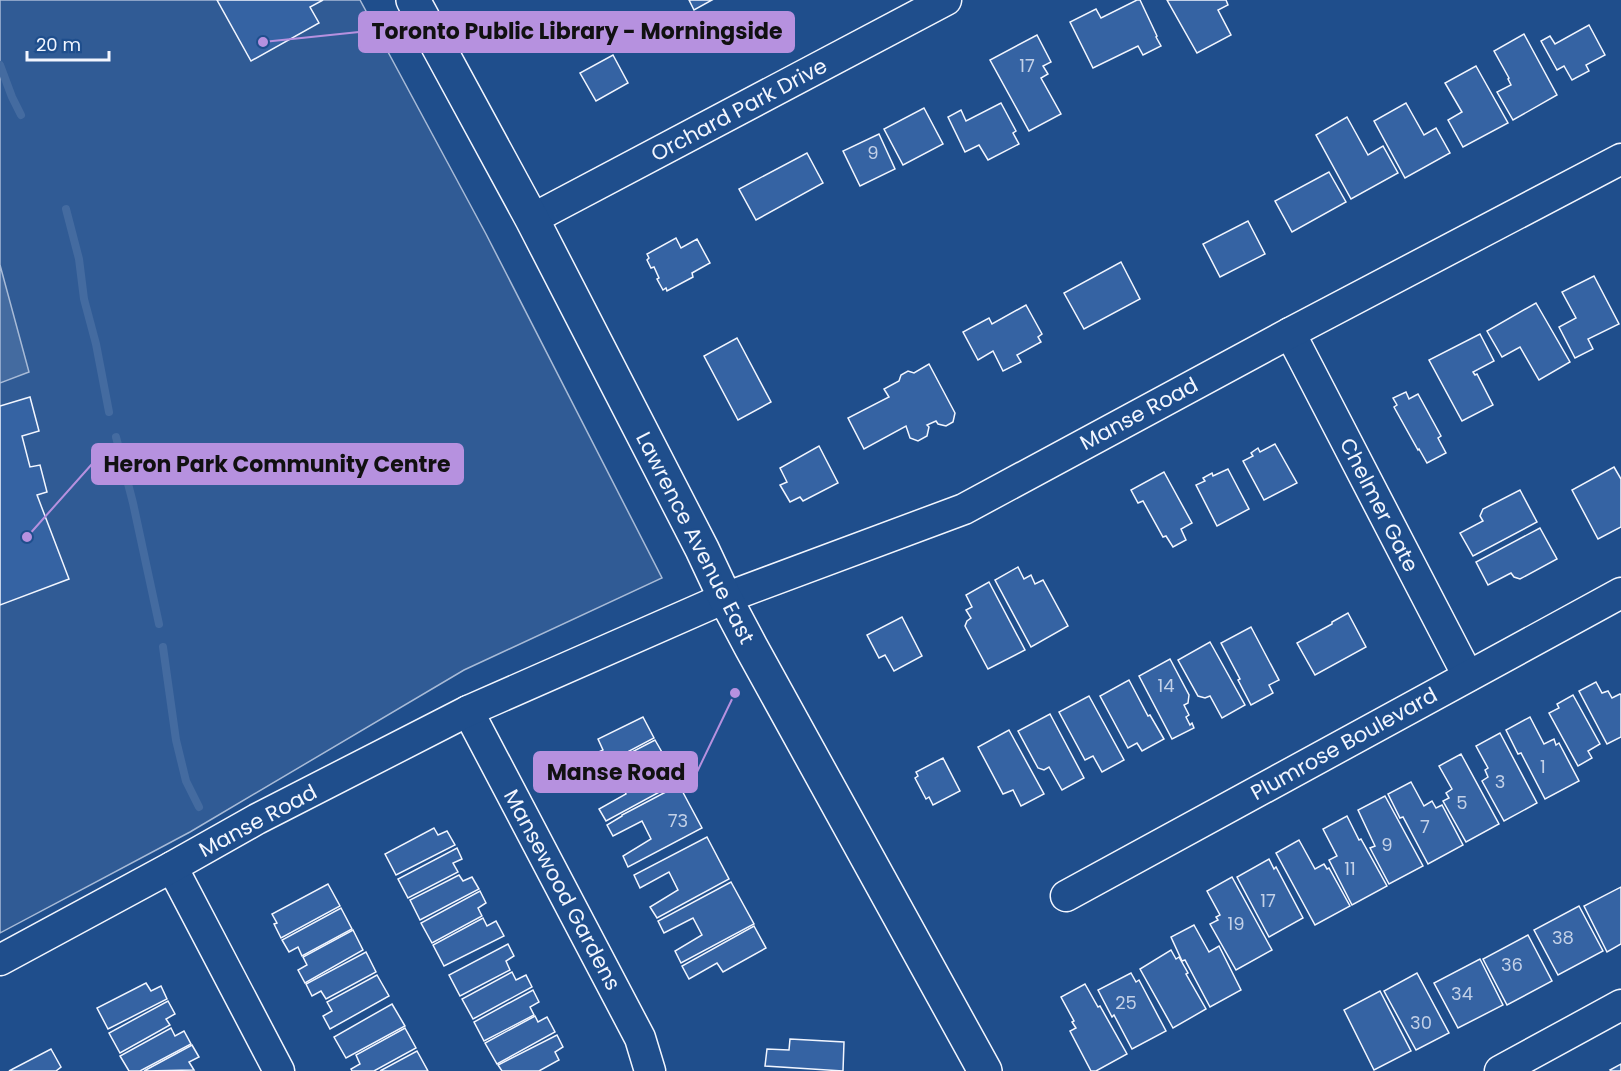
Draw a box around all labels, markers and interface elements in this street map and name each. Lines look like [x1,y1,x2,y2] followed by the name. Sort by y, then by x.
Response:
[359,12,794,52] callout: Toronto Public Library - Morningside
[372,16,782,47] text: Toronto Public Library - Morningside
[27,24,110,62] scale bar
[36,32,81,57] text: 20 m
[646,51,832,168] street label: Orchard Park Drive
[1019,53,1035,78] house number: 17
[867,140,879,165] house number: 9
[1075,370,1203,457] street label: Manse Road
[629,427,762,649] street label: Lawrence Avenue East
[1333,433,1426,577] street label: Chelmer Gate
[92,444,463,484] callout: Heron Park Community Centre
[104,449,450,480] text: Heron Park Community Centre
[1157,673,1175,698] house number: 14
[1245,680,1442,807] street label: Plumrose Boulevard
[534,752,697,792] callout: Manse Road
[1540,754,1546,779] house number: 1
[547,757,685,788] text: Manse Road
[1495,769,1505,794] house number: 3
[194,777,322,864] street label: Manse Road
[497,784,628,995] street label: Mansewood Gardens
[1456,790,1468,815] house number: 5
[668,808,688,833] house number: 73
[1420,814,1430,839] house number: 7
[1381,832,1393,857] house number: 9
[1344,856,1356,881] house number: 11
[1260,888,1276,913] house number: 17
[1227,911,1245,936] house number: 19
[1552,925,1574,950] house number: 38
[1501,952,1523,977] house number: 36
[1451,981,1473,1006] house number: 34
[1115,990,1137,1015] house number: 25
[1410,1010,1432,1035] house number: 30

